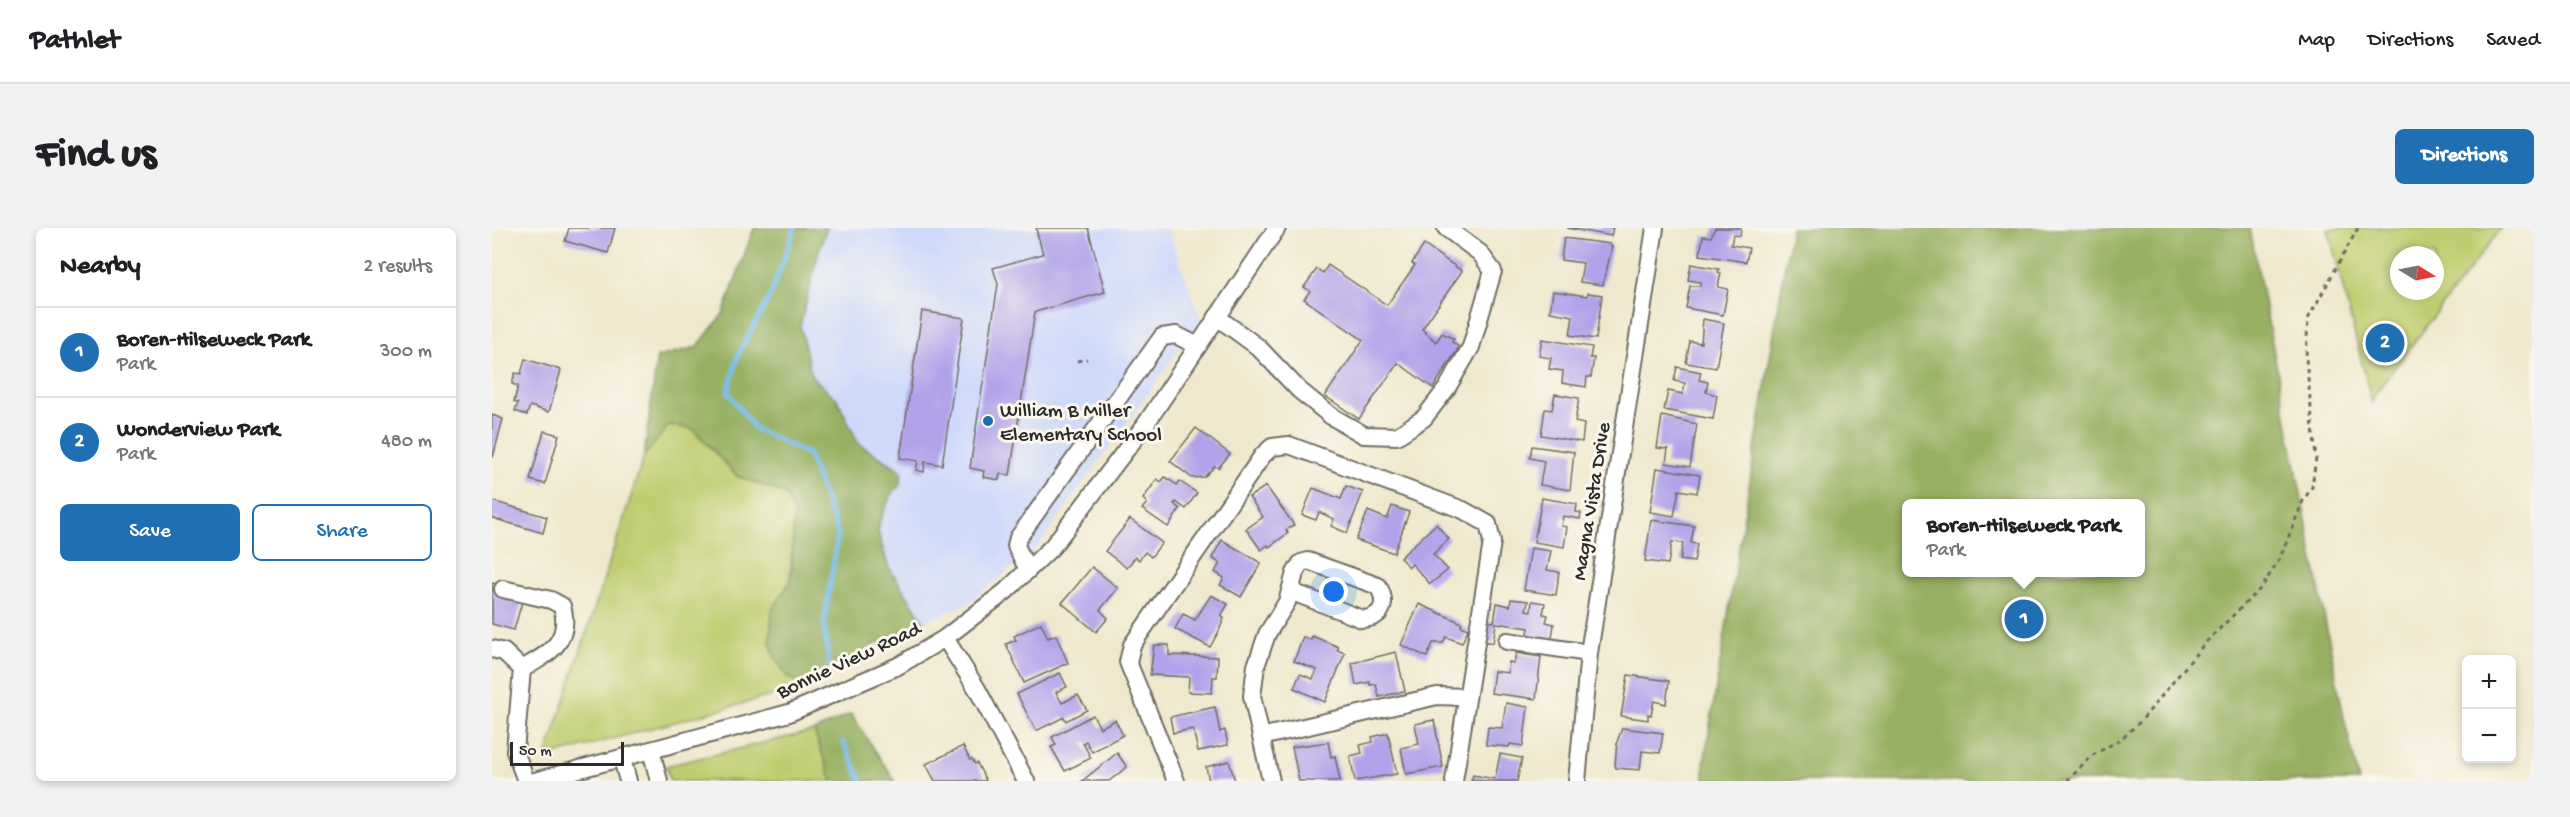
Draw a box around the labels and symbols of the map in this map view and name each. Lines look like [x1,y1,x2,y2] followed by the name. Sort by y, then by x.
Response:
[2390,246,2444,300] north arrow
[2366,320,2404,366] pin: 2
[1000,400,1162,449] place label: William B Miller Elementary School
[981,414,995,428] marker: William B Miller Elementary School
[1569,420,1618,582] street label: Magna Vista Drive
[1319,577,1348,606] your location
[2004,596,2044,642] pin: 1
[773,617,927,707] street label: Bonnie View Road
[510,739,624,766] scale bar

